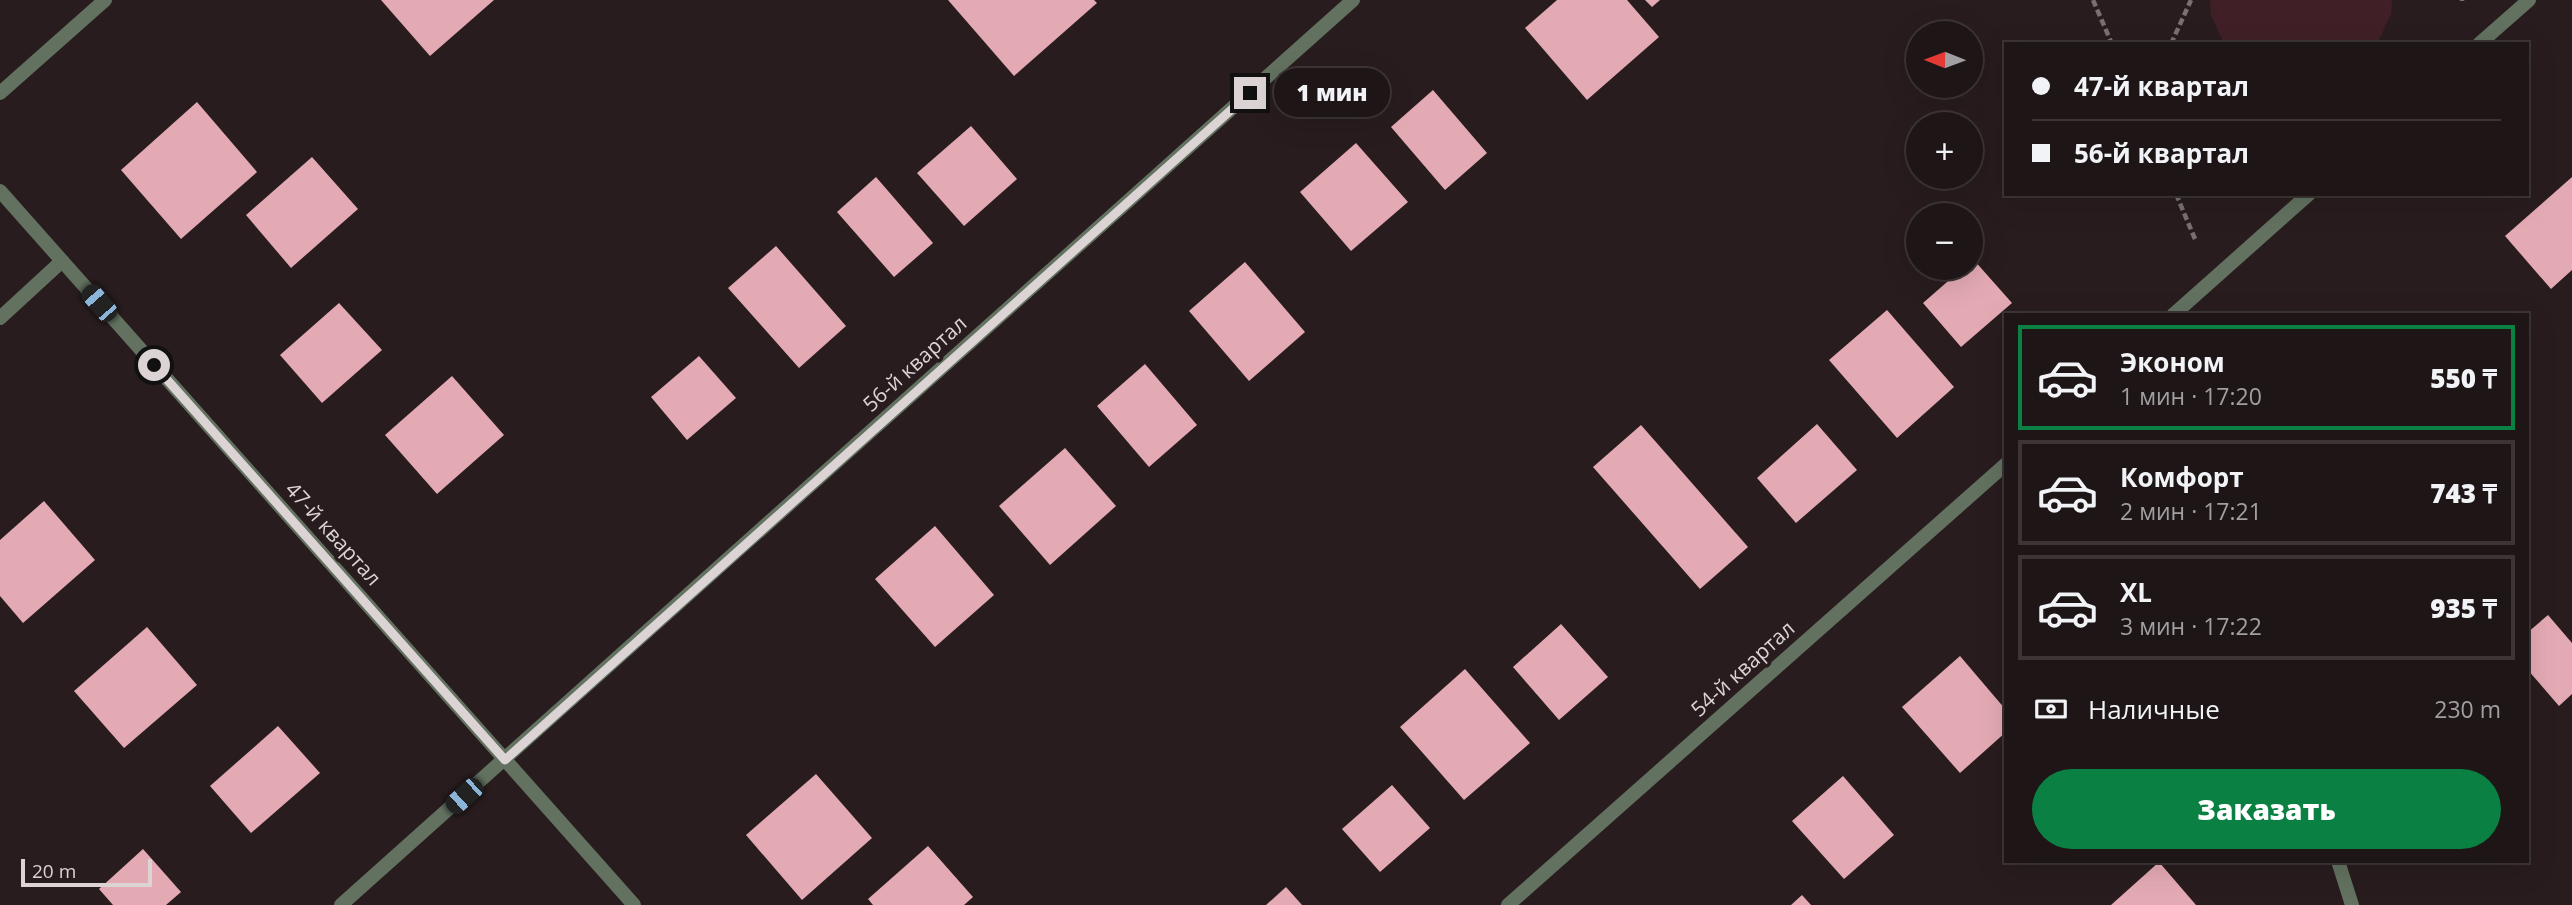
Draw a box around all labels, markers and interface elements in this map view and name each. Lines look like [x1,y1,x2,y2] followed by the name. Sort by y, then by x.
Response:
[1906,21,1983,98] north arrow
[1906,21,1983,280] map controls
[1274,68,1390,118] callout: 1 мин
[2074,68,2249,104] text: 47-й квартал
[1297,76,1367,108] text: 1 мин
[1234,77,1266,109] route end
[1906,112,1983,189] button: +
[2074,135,2249,171] text: 56-й квартал
[1906,203,1983,280] button: −
[78,280,121,326] car
[856,309,972,417] street label: 56-й квартал
[2120,344,2225,380] text: Эконом
[2036,346,2099,409] icon: car
[138,349,170,381] route start
[2430,360,2497,396] text: 550 ₸
[2120,380,2262,412] text: 1 мин · 17:20
[2120,459,2244,495] text: Комфорт
[2036,461,2099,524] icon: car
[280,475,388,591] street label: 47-й квартал
[2430,475,2497,511] text: 743 ₸
[2120,495,2262,527] text: 2 мин · 17:21
[2120,574,2152,610] text: XL
[2036,576,2099,639] icon: car
[2430,590,2497,626] text: 935 ₸
[2120,610,2262,642] text: 3 мин · 17:22
[1684,614,1800,722] street label: 54-й квартал
[2032,690,2070,728] icon: cash
[2088,691,2220,727] text: Наличные
[2434,693,2501,725] text: 230 m
[2032,769,2501,849] button: Заказать
[442,774,487,818] car
[21,856,152,888] scale bar
[32,858,76,884] text: 20 m

